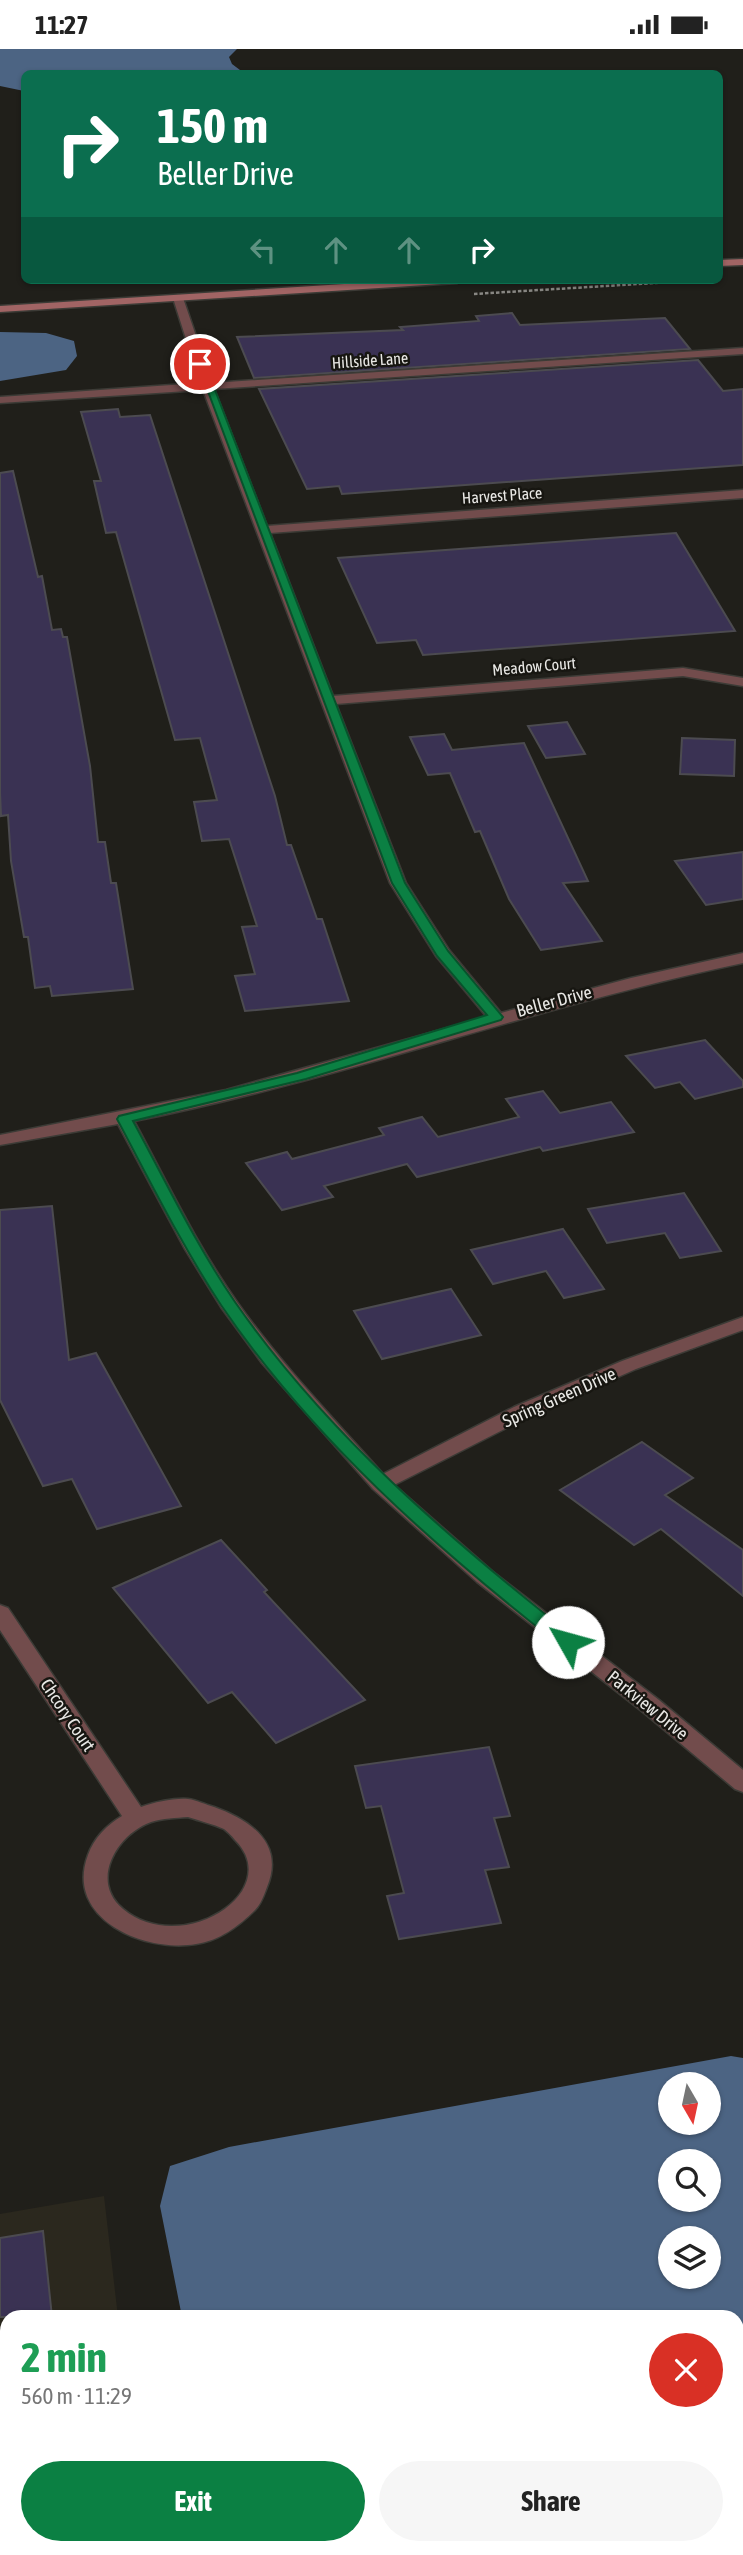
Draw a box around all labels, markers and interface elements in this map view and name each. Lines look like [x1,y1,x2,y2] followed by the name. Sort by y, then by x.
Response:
[35,10,89,40] text: 11:27
[157,97,268,153] text: 150 m
[42,98,133,189] icon: right
[157,155,294,192] text: Beller Drive
[244,231,282,269] icon: left
[317,231,355,269] icon: ahead
[390,231,428,269] icon: ahead
[463,231,501,269] icon: right
[170,334,230,394] pin
[181,345,219,383] icon: arrive
[331,348,409,372] street label: Hillside Lane
[461,483,543,507] street label: Harvest Place
[492,653,577,679] street label: Meadow Court
[514,981,594,1021] street label: Beller Drive
[499,1363,619,1431] street label: Spring Green Drive
[531,1605,605,1679] position arrow
[603,1666,693,1744] street label: Parkview Drive
[36,1675,100,1755] street label: Chcory Court
[658,2072,721,2135] north arrow
[658,2072,721,2289] map controls
[658,2149,721,2212] button: search
[658,2226,721,2289] button: layers
[21,2333,107,2381] text: 2 min
[649,2333,723,2407] button: close
[21,2383,132,2409] text: 560 m · 11:29
[21,2461,365,2541] button: Exit
[379,2461,723,2541] button: Share

